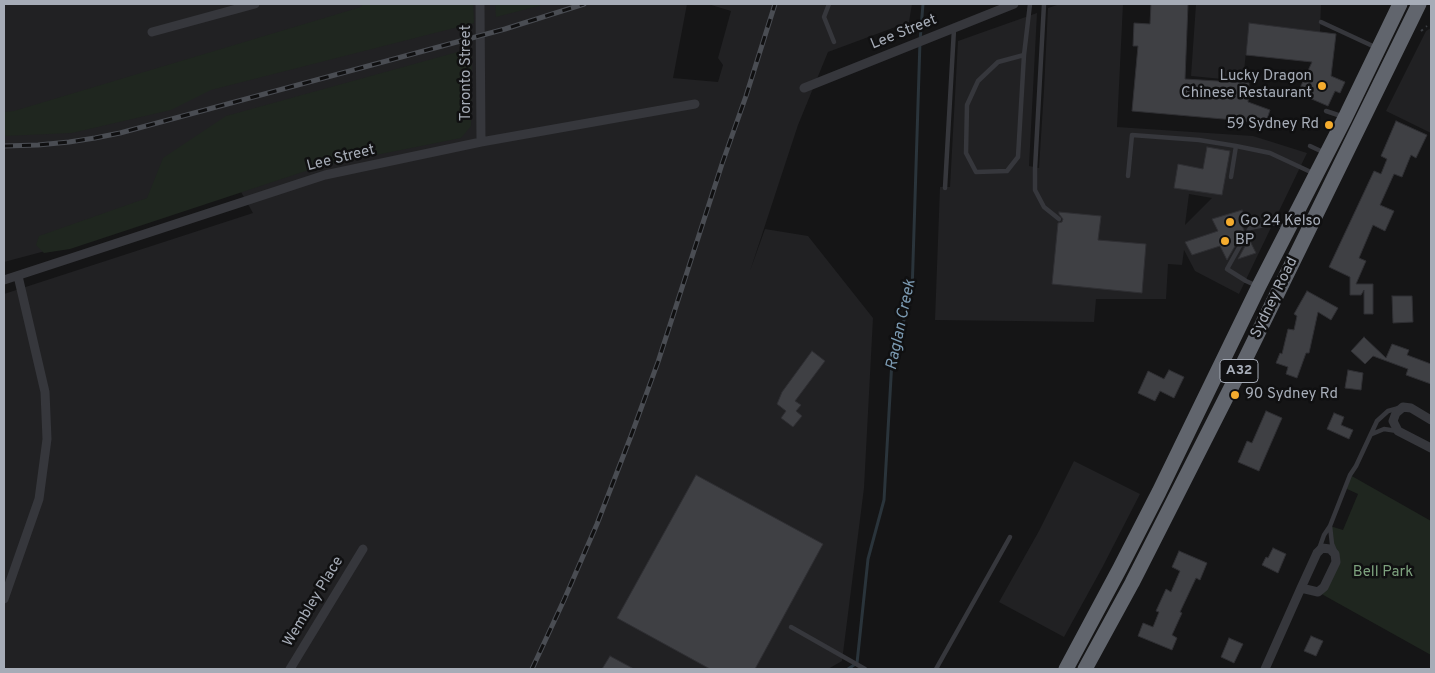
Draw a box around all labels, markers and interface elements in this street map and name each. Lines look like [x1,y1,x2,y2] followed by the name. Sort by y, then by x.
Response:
[868,12,940,54] street label: Lee Street
[458,25,476,121] street label: Toronto Street
[1181,68,1312,103] place label: Lucky Dragon Chinese Restaurant
[1316,80,1328,92] marker: Lucky Dragon Chinese Restaurant
[1226,116,1319,134] place label: 59 Sydney Rd
[1323,119,1335,131] marker: 59 Sydney Rd
[305,142,377,176] street label: Lee Street
[1240,213,1321,231] place label: Go 24 Kelso
[1224,216,1236,228] marker: Go 24 Kelso
[1235,232,1254,250] place label: BP
[1219,235,1231,247] marker: BP
[1248,255,1302,341] street label: Sydney Road
[883,278,921,372] water label: Raglan Creek
[1220,360,1258,382] road number: A32
[1245,386,1338,404] place label: 90 Sydney Rd
[1229,389,1241,401] marker: 90 Sydney Rd
[280,554,348,650] street label: Wembley Place
[1353,564,1413,582] park label: Bell Park

